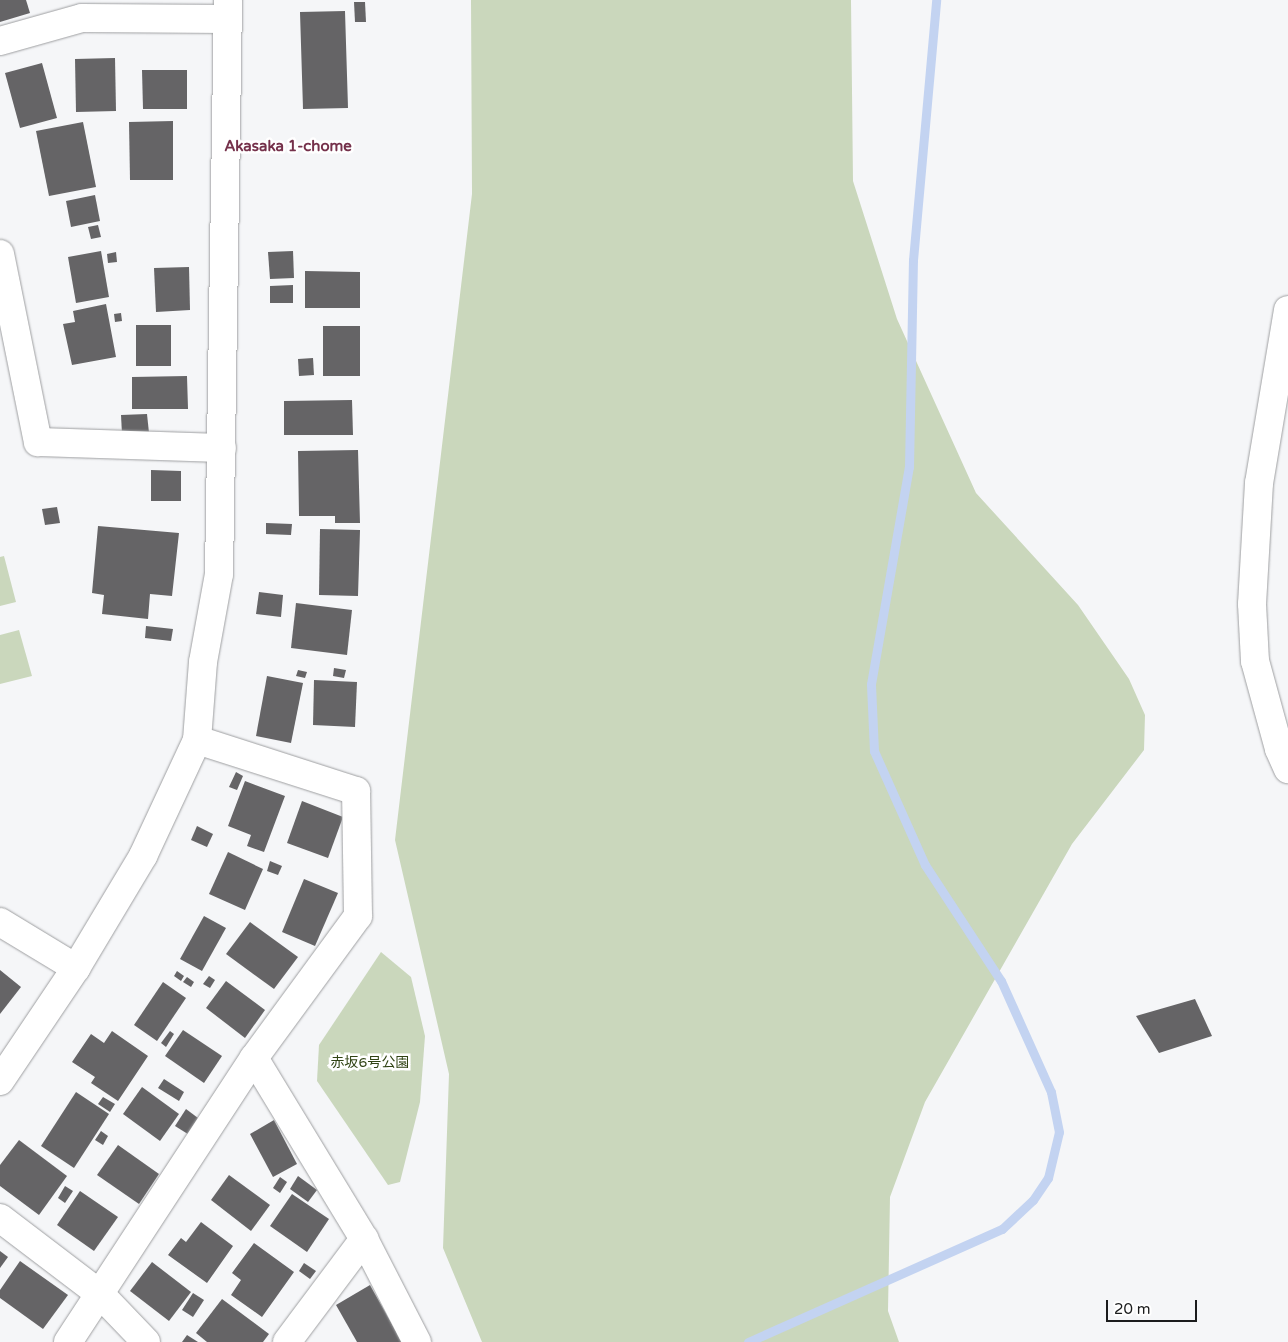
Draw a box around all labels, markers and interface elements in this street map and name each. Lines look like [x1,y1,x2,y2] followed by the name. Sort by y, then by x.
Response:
[224,138,352,156] district label: Akasaka 1-chome
[331,1055,409,1071] park label: 赤坂6号公園
[1108,1290,1199,1322] scale bar
[1114,1300,1151,1318] text: 20 m

